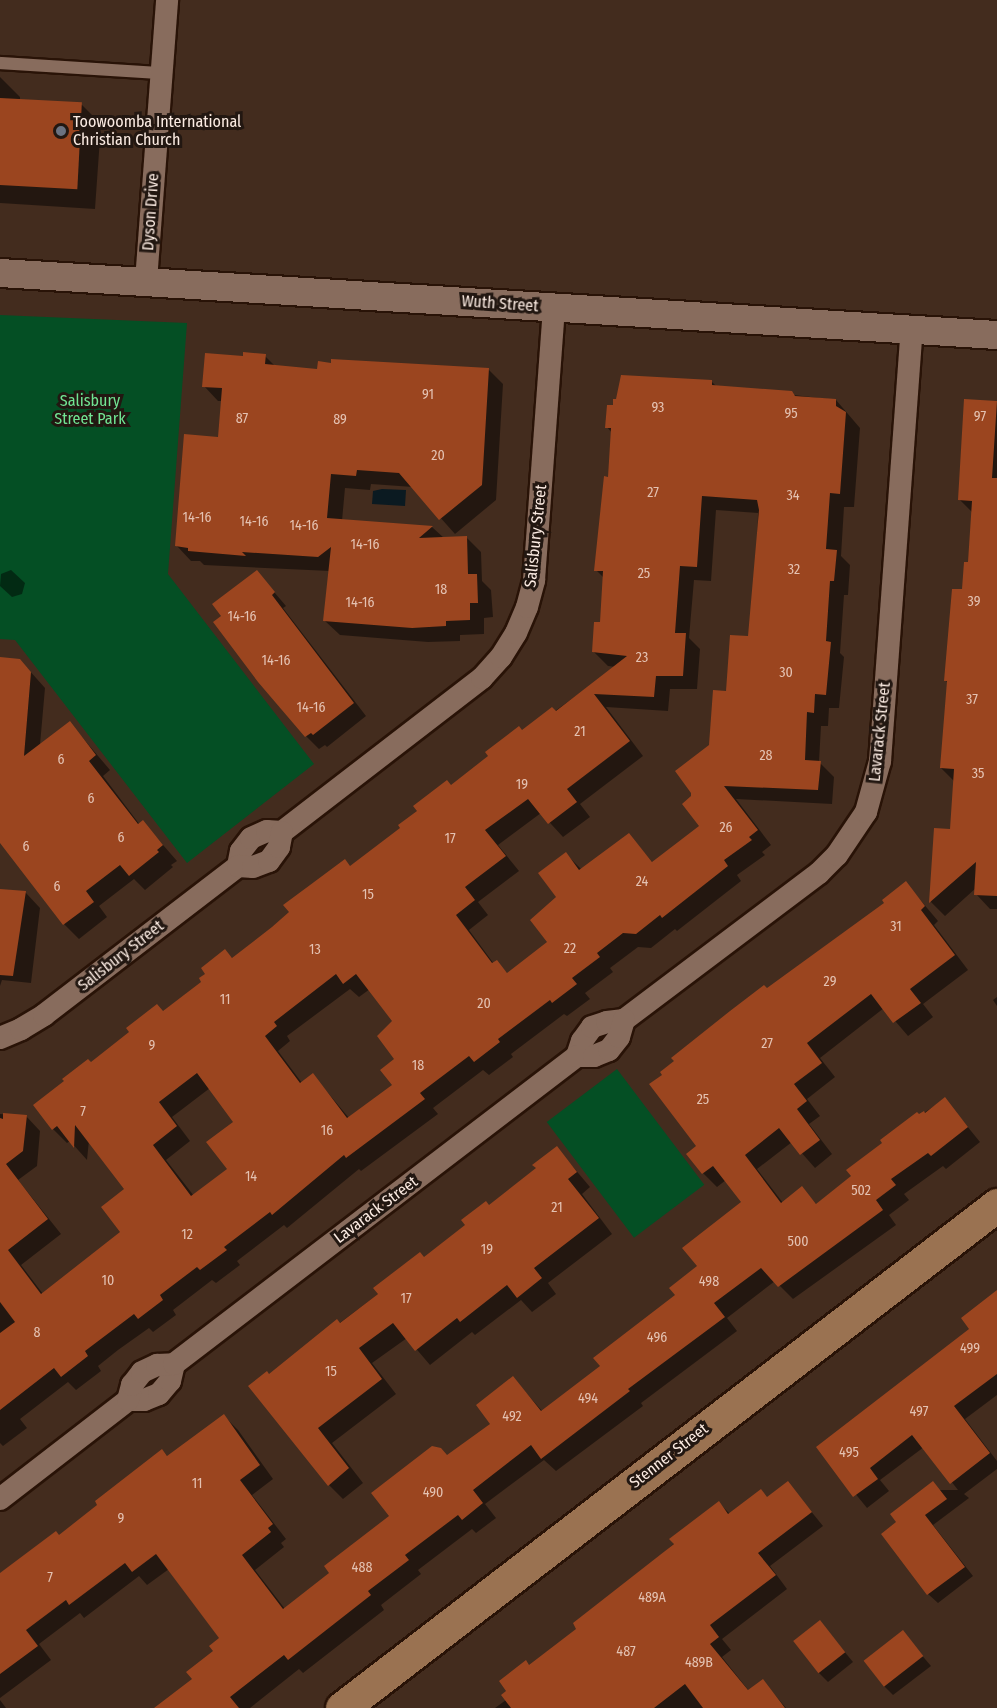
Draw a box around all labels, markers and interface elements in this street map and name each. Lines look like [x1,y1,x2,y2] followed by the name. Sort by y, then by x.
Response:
[73,112,241,150] place label: Toowoomba International Christian Church
[54,124,68,138] marker: Toowoomba International Christian Church
[139,173,163,251] street label: Dyson Drive
[461,292,539,316] street label: Wuth Street
[422,387,434,403] house number: 91
[54,391,126,429] park label: Salisbury Street Park
[652,400,664,416] house number: 93
[784,406,798,422] house number: 95
[974,409,986,425] house number: 97
[236,411,248,427] house number: 87
[333,412,347,428] house number: 89
[431,448,445,464] house number: 20
[521,484,551,588] street label: Salisbury Street
[647,485,659,501] house number: 27
[786,488,800,504] house number: 34
[183,510,211,526] house number: 14-16
[240,514,268,530] house number: 14-16
[290,518,318,534] house number: 14-16
[351,537,379,553] house number: 14-16
[788,562,800,578] house number: 32
[638,566,650,582] house number: 25
[435,582,447,598] house number: 18
[968,594,980,610] house number: 39
[346,595,374,611] house number: 14-16
[228,609,256,625] house number: 14-16
[636,650,648,666] house number: 23
[262,653,290,669] house number: 14-16
[779,665,793,681] house number: 30
[865,681,895,783] street label: Lavarack Street
[966,692,978,708] house number: 37
[297,700,325,716] house number: 14-16
[574,724,586,740] house number: 21
[759,748,773,764] house number: 28
[58,752,64,768] house number: 6
[972,766,984,782] house number: 35
[516,777,528,793] house number: 19
[88,791,94,807] house number: 6
[719,820,733,836] house number: 26
[118,830,124,846] house number: 6
[444,831,456,847] house number: 17
[23,839,29,855] house number: 6
[636,874,648,890] house number: 24
[54,879,60,895] house number: 6
[362,887,374,903] house number: 15
[74,917,168,995] street label: Salisbury Street
[890,919,902,935] house number: 31
[564,941,576,957] house number: 22
[309,942,321,958] house number: 13
[824,974,836,990] house number: 29
[220,992,230,1008] house number: 11
[477,996,491,1012] house number: 20
[761,1036,773,1052] house number: 27
[149,1038,155,1054] house number: 9
[412,1058,424,1074] house number: 18
[697,1092,709,1108] house number: 25
[80,1104,86,1120] house number: 7
[321,1123,333,1139] house number: 16
[245,1169,257,1185] house number: 14
[330,1172,422,1248] street label: Lavarack Street
[851,1183,871,1199] house number: 502
[551,1200,563,1216] house number: 21
[181,1227,193,1243] house number: 12
[787,1234,809,1250] house number: 500
[481,1242,493,1258] house number: 19
[102,1273,114,1289] house number: 10
[699,1274,719,1290] house number: 498
[400,1291,412,1307] house number: 17
[34,1325,40,1341] house number: 8
[647,1330,667,1346] house number: 496
[960,1341,980,1357] house number: 499
[325,1364,337,1380] house number: 15
[578,1391,598,1407] house number: 494
[910,1404,928,1420] house number: 497
[502,1409,522,1425] house number: 492
[626,1419,712,1493] street label: Stenner Street
[839,1445,859,1461] house number: 495
[192,1476,202,1492] house number: 11
[423,1485,443,1501] house number: 490
[118,1511,124,1527] house number: 9
[352,1560,372,1576] house number: 488
[47,1570,53,1586] house number: 7
[638,1590,666,1606] house number: 489A
[616,1644,636,1660] house number: 487
[685,1655,713,1671] house number: 489B

